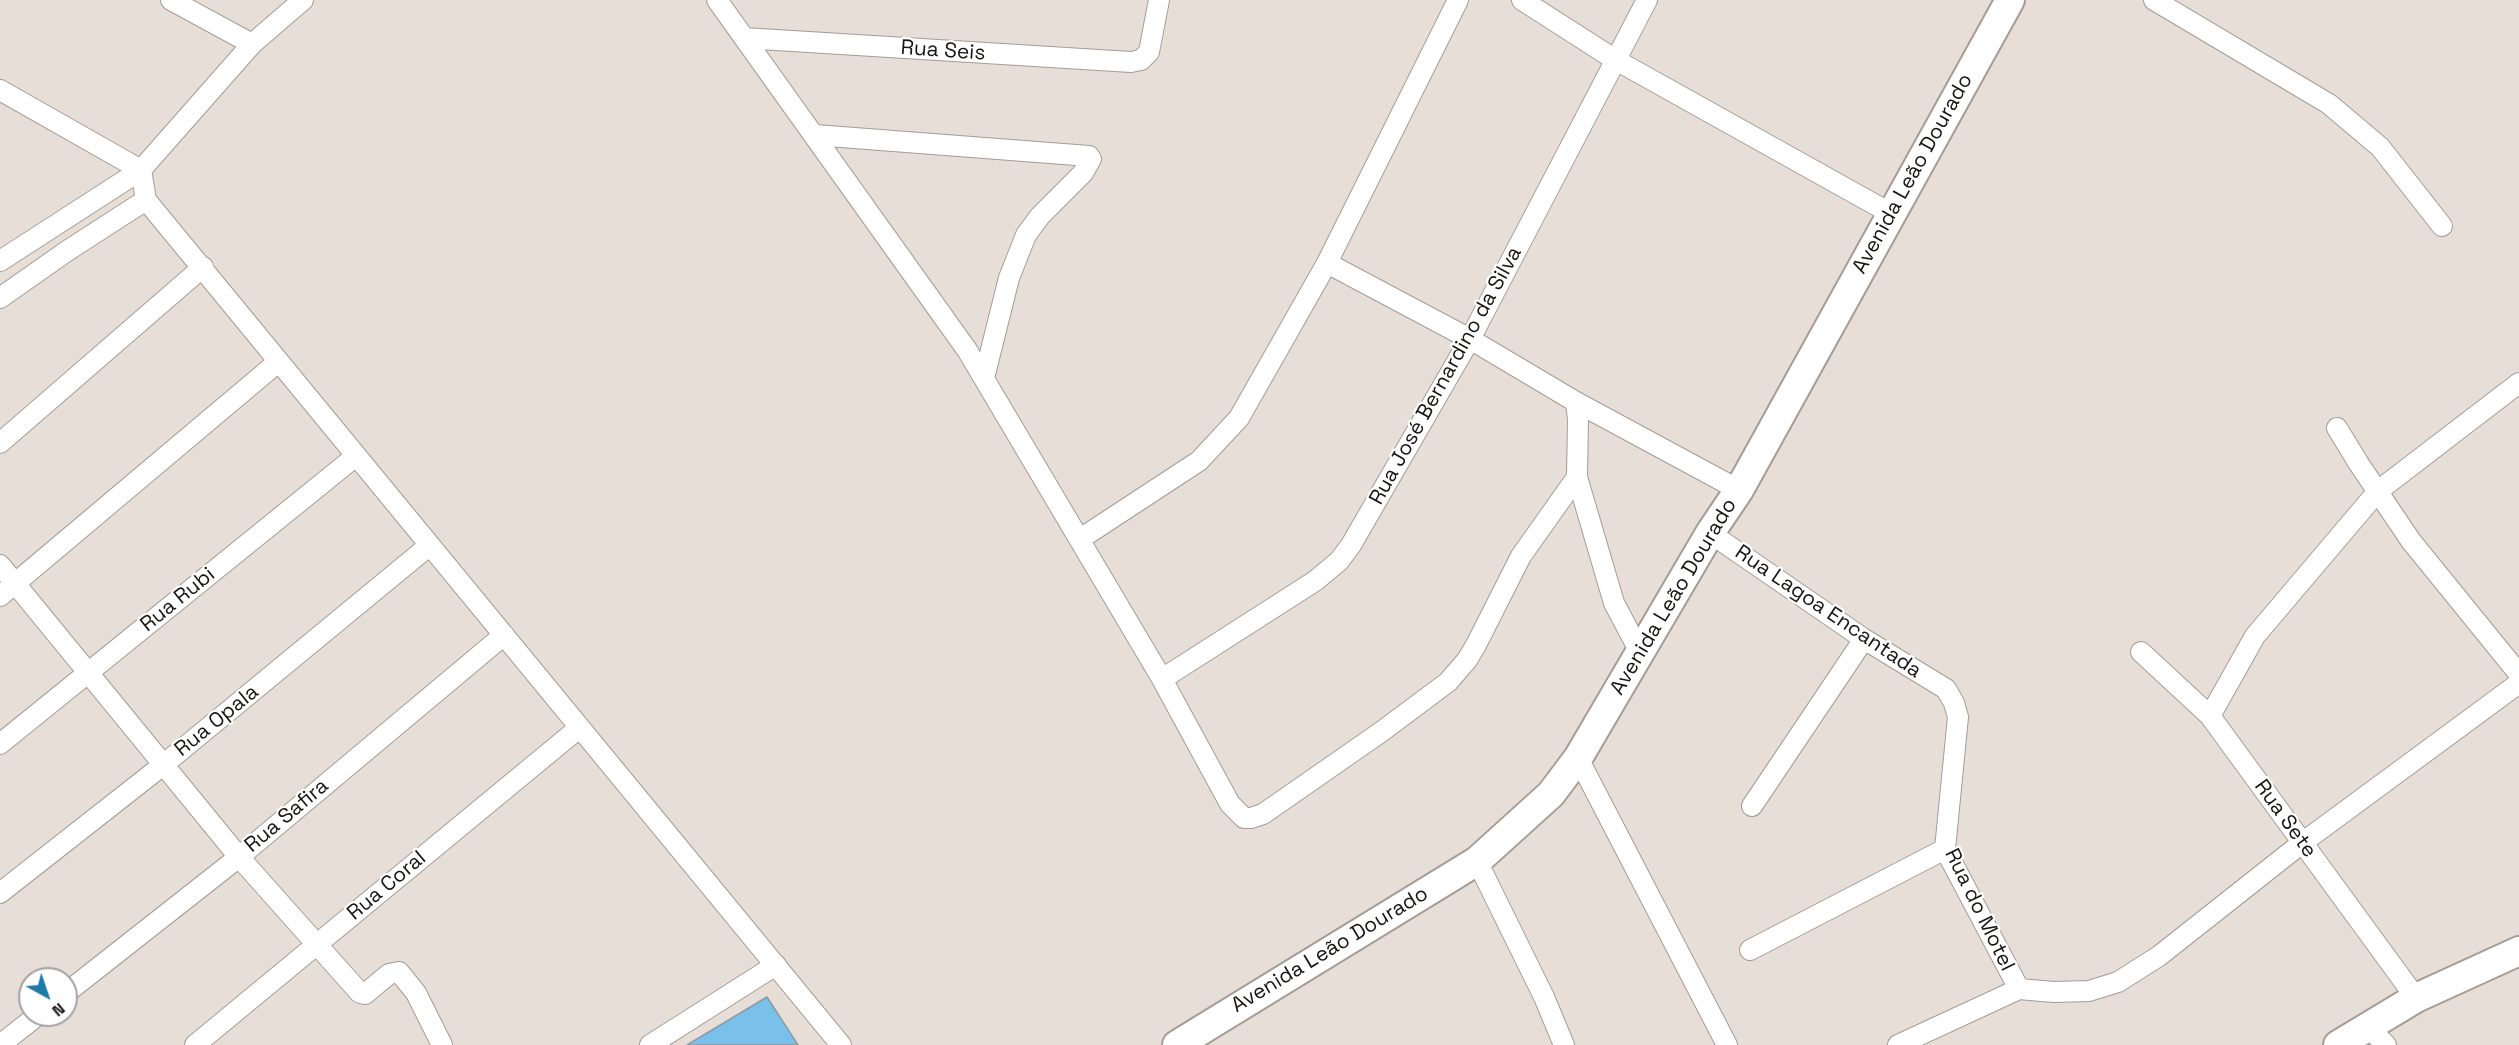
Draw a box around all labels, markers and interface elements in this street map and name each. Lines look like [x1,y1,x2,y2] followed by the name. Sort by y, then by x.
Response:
[900,35,986,67] street label: Rua Seis
[1847,70,1979,278] street label: Avenida Leão Dourado
[1364,243,1528,509] street label: Rua José Bernardino da Silva
[1605,494,1743,700] street label: Avenida Leão Dourado
[1730,540,1926,684] street label: Rua Lagoa Encantada
[136,562,220,638] street label: Rua Rubi
[170,680,264,762] street label: Rua Opala
[240,774,334,858] street label: Rua Safira
[2248,775,2322,863] street label: Rua Sete
[1939,845,2019,975] street label: Rua do Motel
[343,846,431,926] street label: Rua Coral
[1227,881,1433,1019] street label: Avenida Leão Dourado
[18,967,78,1027] north arrow
[48,998,69,1021] text: N

